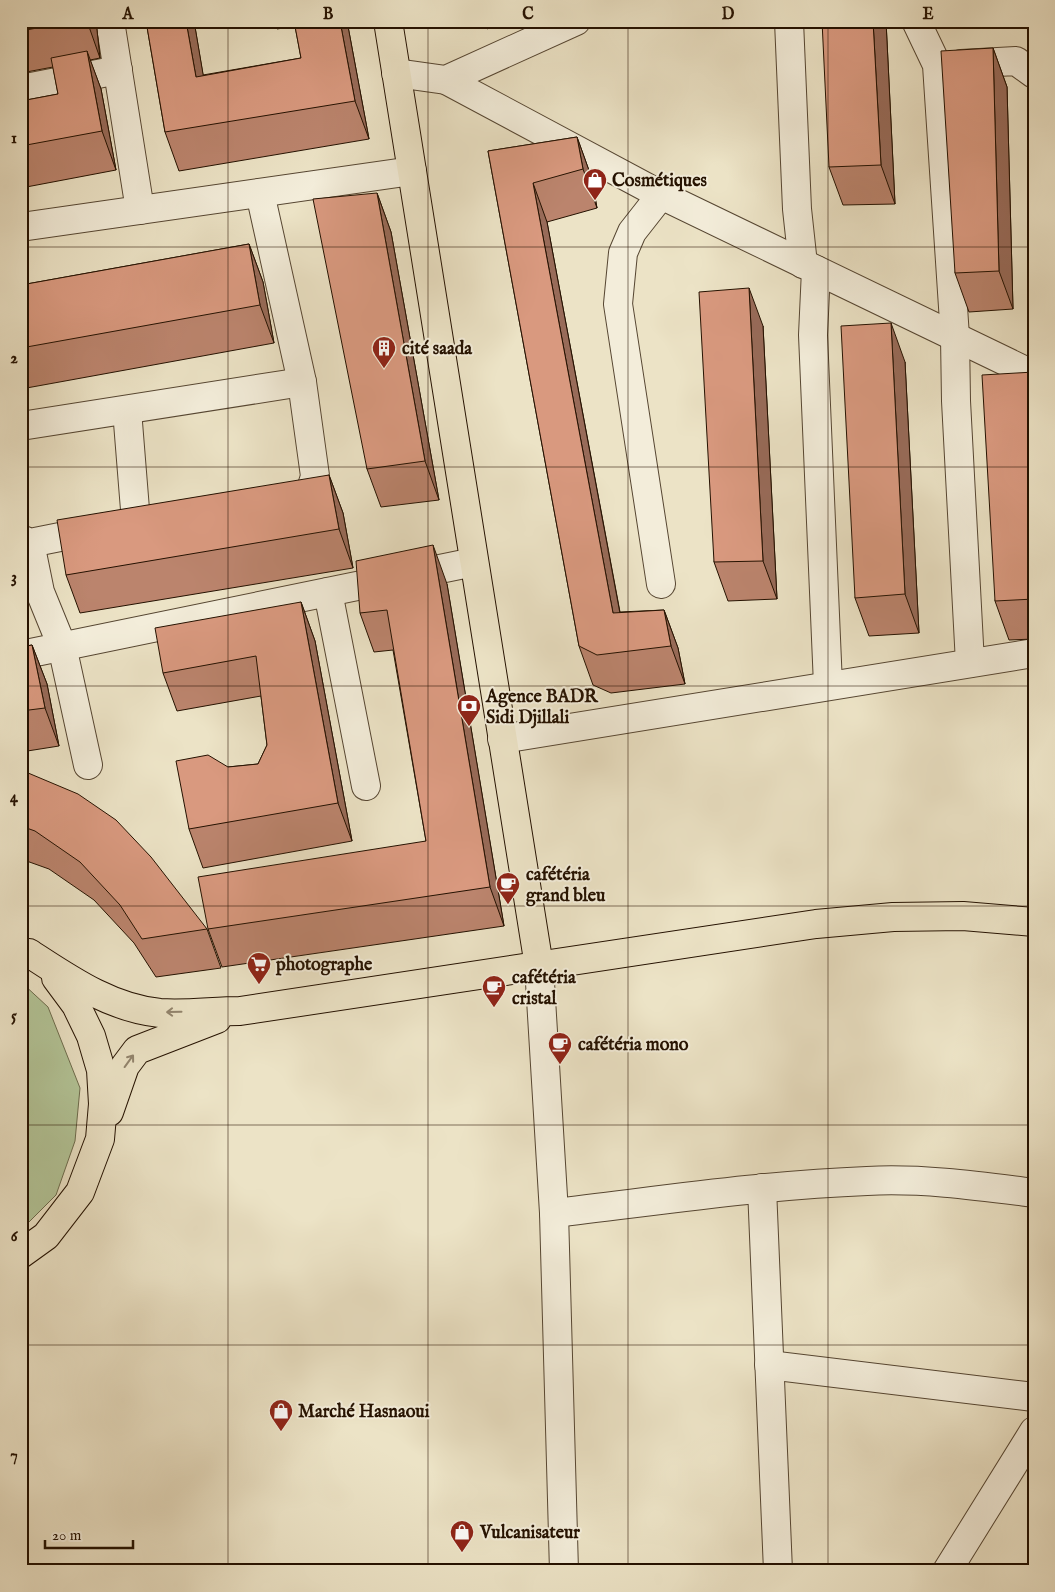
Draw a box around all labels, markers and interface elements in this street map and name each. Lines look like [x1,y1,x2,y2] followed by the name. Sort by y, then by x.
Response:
[122,5,135,25] text: A
[323,5,334,25] text: B
[522,5,534,25] text: C
[722,5,735,25] text: D
[922,5,934,25] text: E
[11,129,17,149] text: 1
[582,167,608,201] shop icon: Cosmétiques
[612,170,707,193] place label: Cosmétiques
[371,335,397,369] building icon: cité saada
[402,338,473,361] place label: cité saada
[10,349,18,369] text: 2
[11,568,17,588] text: 3
[485,686,599,730] place label: Agence BADR Sidi Djillali
[456,693,482,727] bank icon: Agence BADR Sidi Djillali
[10,788,19,808] text: 4
[526,864,606,908] place label: cafétéria grand bleu
[495,871,521,905] cafe icon: cafétéria grand bleu
[246,951,272,985] supermarket icon: photographe
[275,954,373,977] place label: photographe
[512,967,577,1011] place label: cafétéria cristal
[481,974,507,1008] cafe icon: cafétéria cristal
[11,1007,17,1027] text: 5
[166,1007,182,1017] one-way arrow
[547,1031,573,1065] cafe icon: cafétéria mono
[578,1034,689,1057] place label: cafétéria mono
[124,1054,134,1068] one-way arrow
[11,1227,19,1247] text: 6
[268,1398,294,1432] shop icon: Marché Hasnaoui
[298,1401,430,1424] place label: Marché Hasnaoui
[10,1446,18,1466] text: 7
[45,1517,132,1549] scale bar
[449,1519,475,1553] shop icon: Vulcanisateur
[479,1522,580,1545] place label: Vulcanisateur
[52,1526,82,1545] text: 20 m

